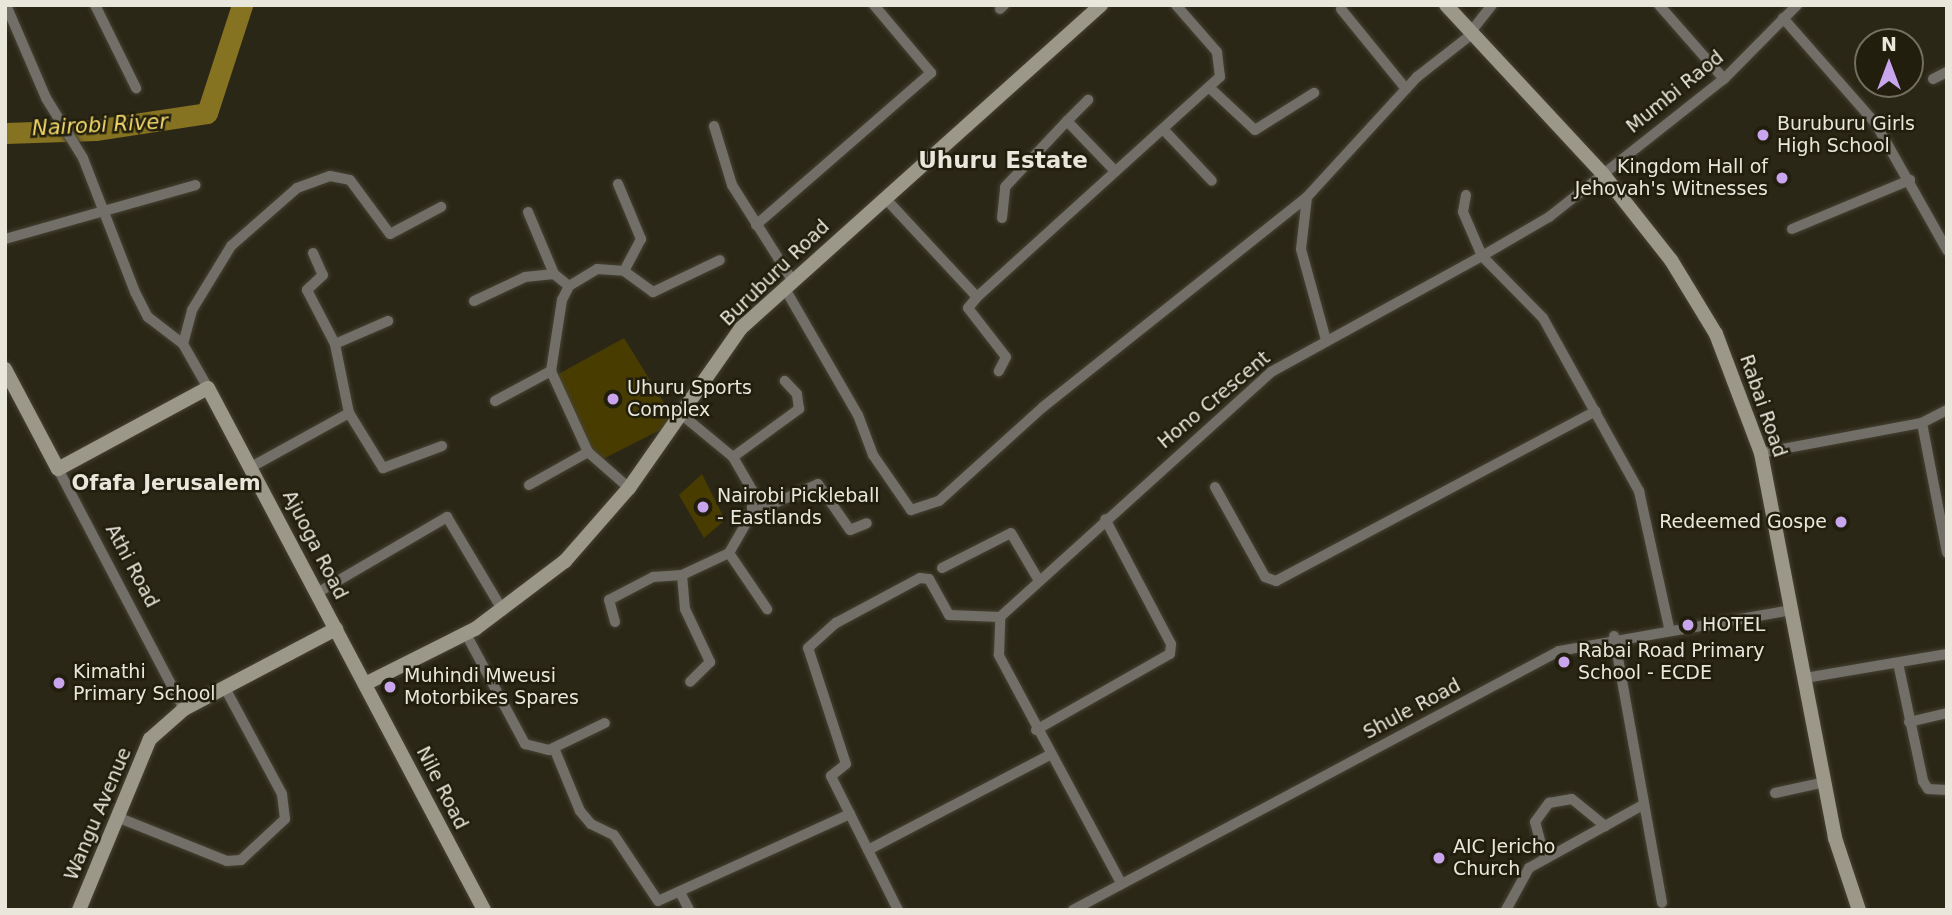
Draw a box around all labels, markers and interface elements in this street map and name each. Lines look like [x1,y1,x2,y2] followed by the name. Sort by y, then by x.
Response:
[1854,28,1924,98] north arrow
[1881,33,1897,55] text: N
[1622,46,1728,138] street label: Mumbi Raod
[31,109,169,141] water label: Nairobi River
[1777,113,1915,157] place label: Buruburu Girls High School
[1755,127,1771,143] marker: Buruburu Girls High School
[918,146,1088,174] district label: Uhuru Estate
[1575,156,1768,200] place label: Kingdom Hall of Jehovah's Witnesses
[1774,170,1790,186] marker: Kingdom Hall of Jehovah's Witnesses
[716,215,834,331] street label: Buruburu Road
[1153,346,1275,454] street label: Hono Crescent
[1735,352,1791,460] street label: Rabai Road
[627,377,752,421] place label: Uhuru Sports Complex
[605,391,621,407] marker: Uhuru Sports Complex
[71,470,261,496] district label: Ofafa Jerusalem
[717,485,880,529] place label: Nairobi Pickleball - Eastlands
[278,487,352,603] street label: Ajuoga Road
[695,499,711,515] marker: Nairobi Pickleball - Eastlands
[1659,511,1827,533] place label: Redeemed Gospe
[1833,514,1849,530] marker: Redeemed Gospe
[101,520,163,612] street label: Athi Road
[1702,614,1765,636] place label: HOTEL
[1680,617,1696,633] marker: HOTEL
[1578,640,1765,684] place label: Rabai Road Primary School - ECDE
[1556,654,1572,670] marker: Rabai Road Primary School - ECDE
[73,661,216,705] place label: Kimathi Primary School
[404,665,579,709] place label: Muhindi Mweusi Motorbikes Spares
[1359,674,1465,744] street label: Shule Road
[51,675,67,691] marker: Kimathi Primary School
[382,679,398,695] marker: Muhindi Mweusi Motorbikes Spares
[411,743,473,833] street label: Nile Road
[60,744,136,884] street label: Wangu Avenue
[1453,836,1555,880] place label: AIC Jericho Church
[1431,850,1447,866] marker: AIC Jericho Church

